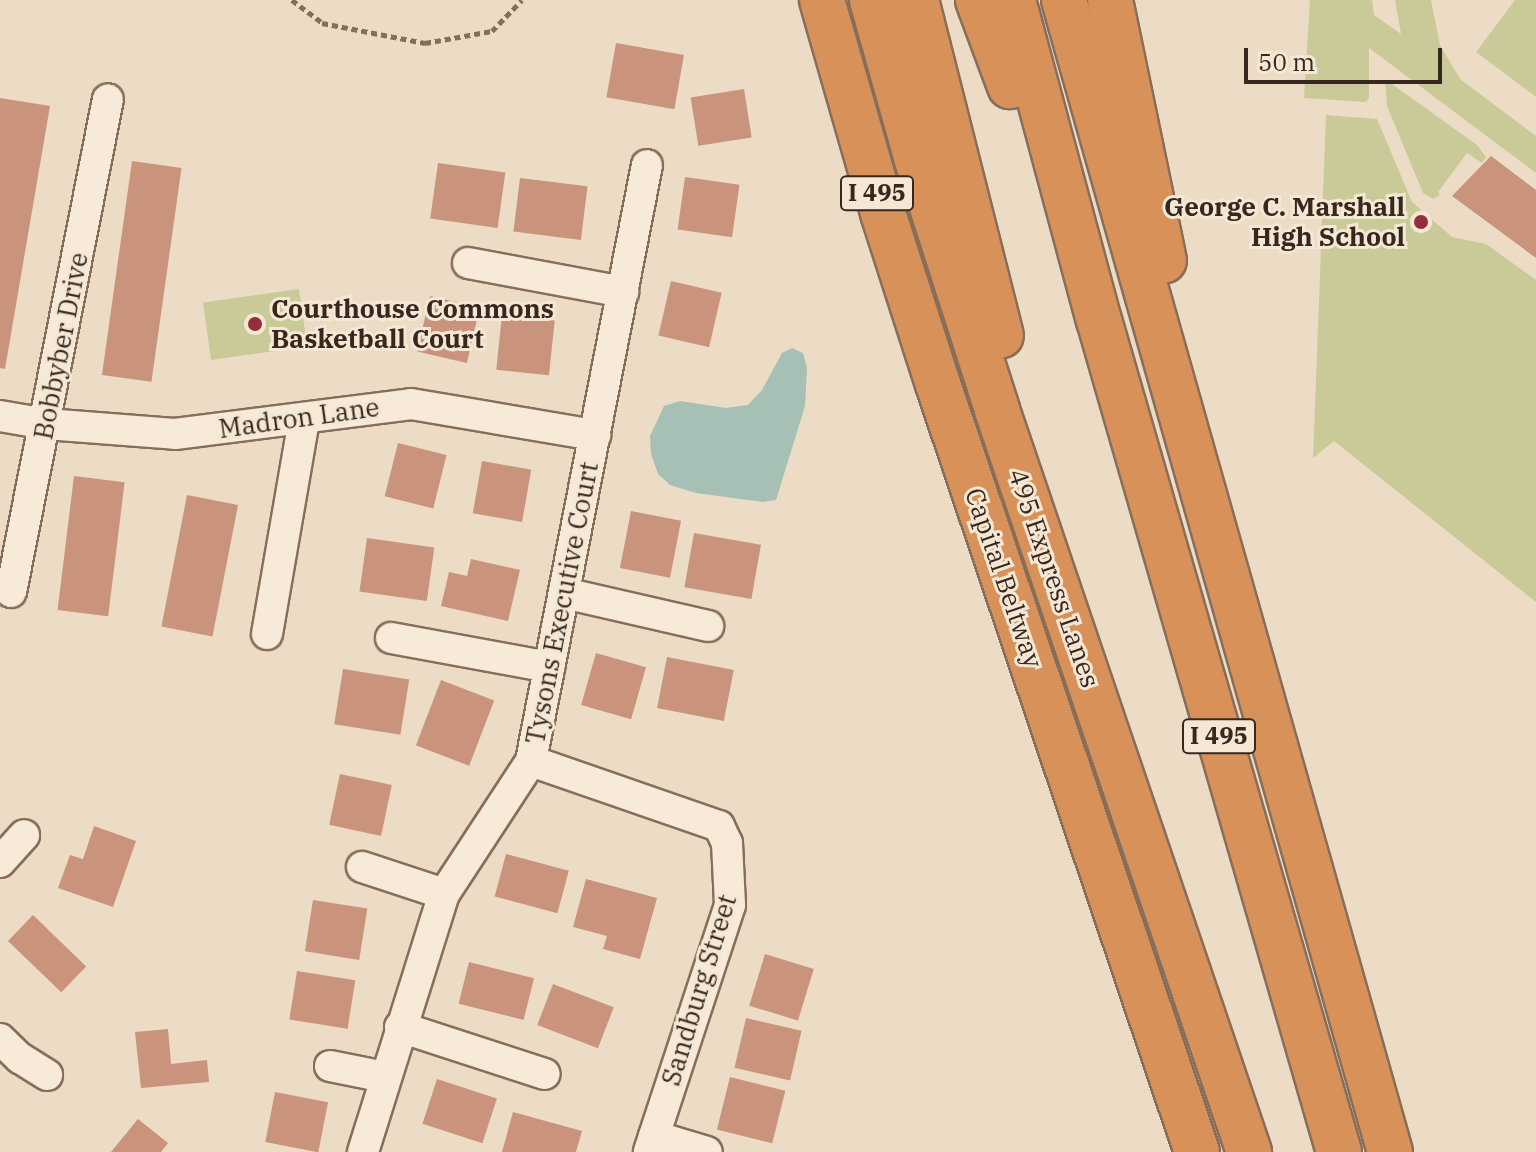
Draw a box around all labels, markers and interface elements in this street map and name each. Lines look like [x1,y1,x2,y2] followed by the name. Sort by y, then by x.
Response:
[1248,32,1446,82] scale bar
[1258,46,1315,78] text: 50 m
[839,173,915,213] road number: I 495
[1164,191,1405,252] place label: George C. Marshall High School
[1412,213,1430,231] marker: George C. Marshall High School
[28,250,94,442] street label: Bobbyber Drive
[271,293,554,354] place label: Courthouse Commons Basketball Court
[246,315,264,333] marker: Courthouse Commons Basketball Court
[217,391,381,445] street label: Madron Lane
[519,459,605,747] street label: Tysons Executive Court
[1002,464,1106,692] street label: 495 Express Lanes
[959,484,1049,672] street label: Capital Beltway
[1181,716,1257,756] road number: I 495
[655,891,743,1089] street label: Sandburg Street

